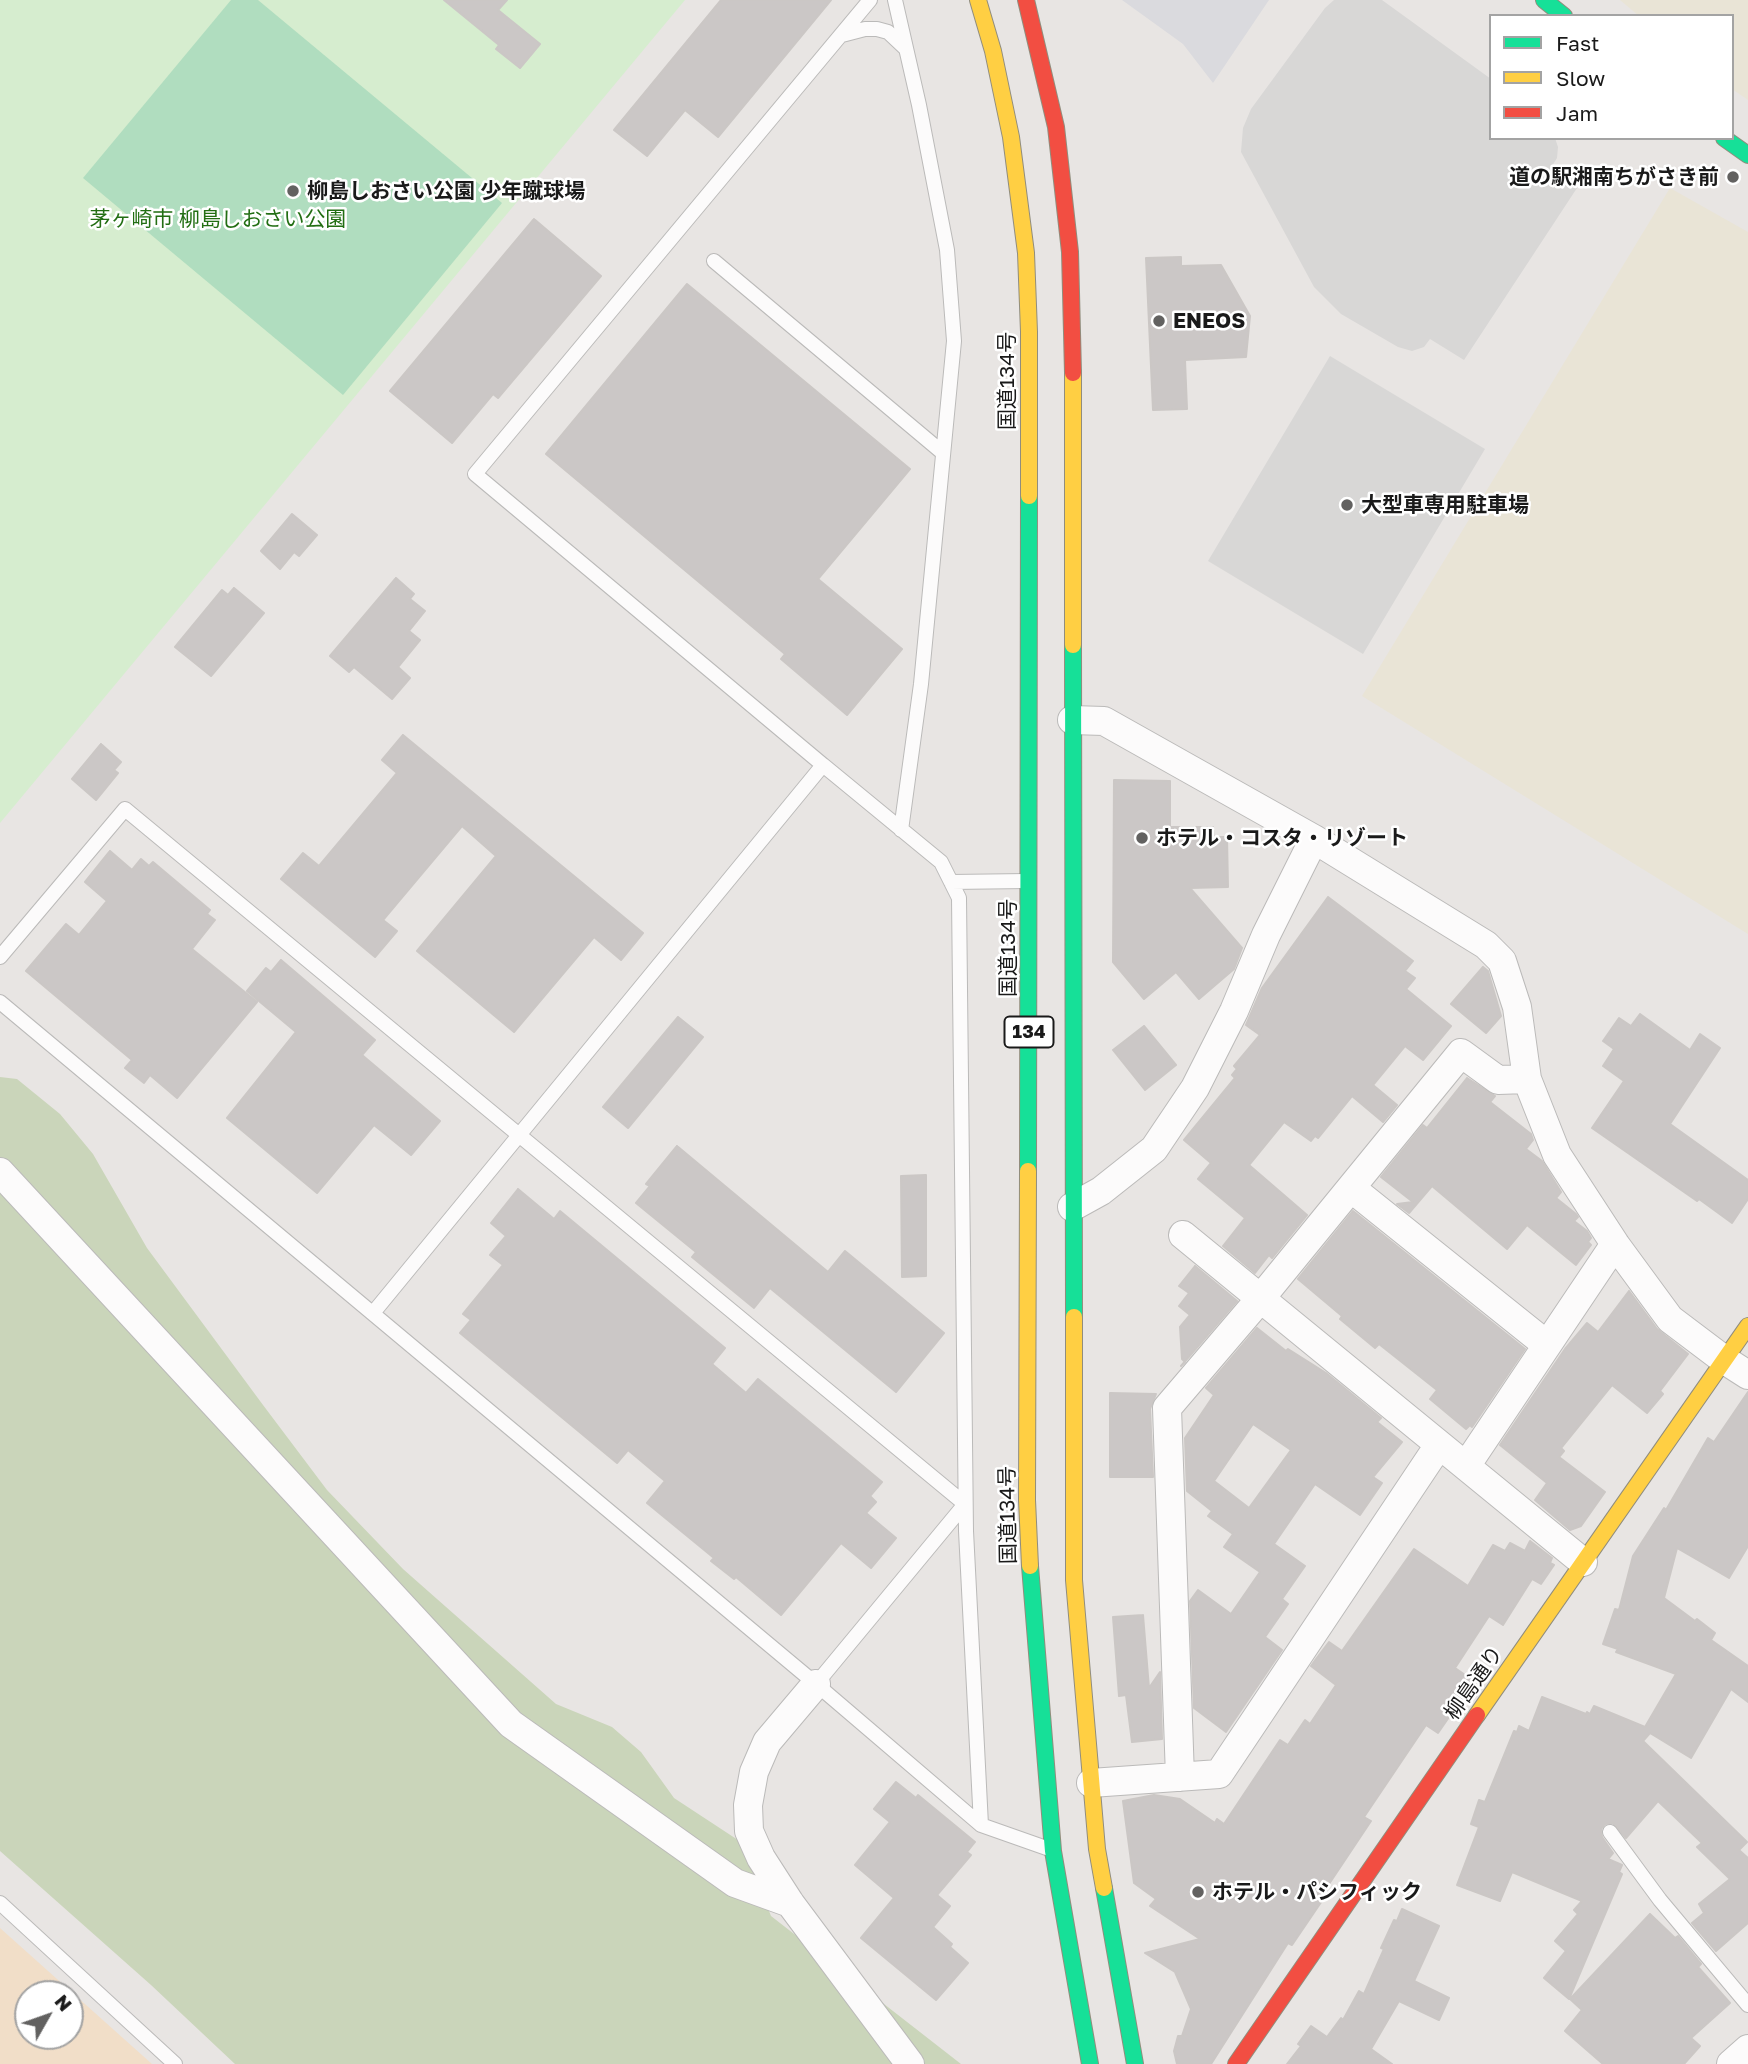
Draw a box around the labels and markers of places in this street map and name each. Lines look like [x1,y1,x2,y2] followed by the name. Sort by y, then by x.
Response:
[1509,164,1719,190] place label: 道の駅湘南ちがさき前
[1725,169,1741,185] marker: 道の駅湘南ちがさき前
[307,178,585,204] place label: 柳島しおさい公園 少年蹴球場
[285,183,301,199] marker: 柳島しおさい公園 少年蹴球場
[1173,308,1245,334] place label: ENEOS
[1151,313,1167,329] marker: ENEOS
[1361,492,1529,518] place label: 大型車専用駐車場
[1339,497,1355,513] marker: 大型車専用駐車場
[1156,825,1408,851] place label: ホテル・コスタ・リゾート
[1134,830,1150,846] marker: ホテル・コスタ・リゾート
[1212,1879,1422,1905] place label: ホテル・パシフィック
[1190,1884,1206,1900] marker: ホテル・パシフィック

